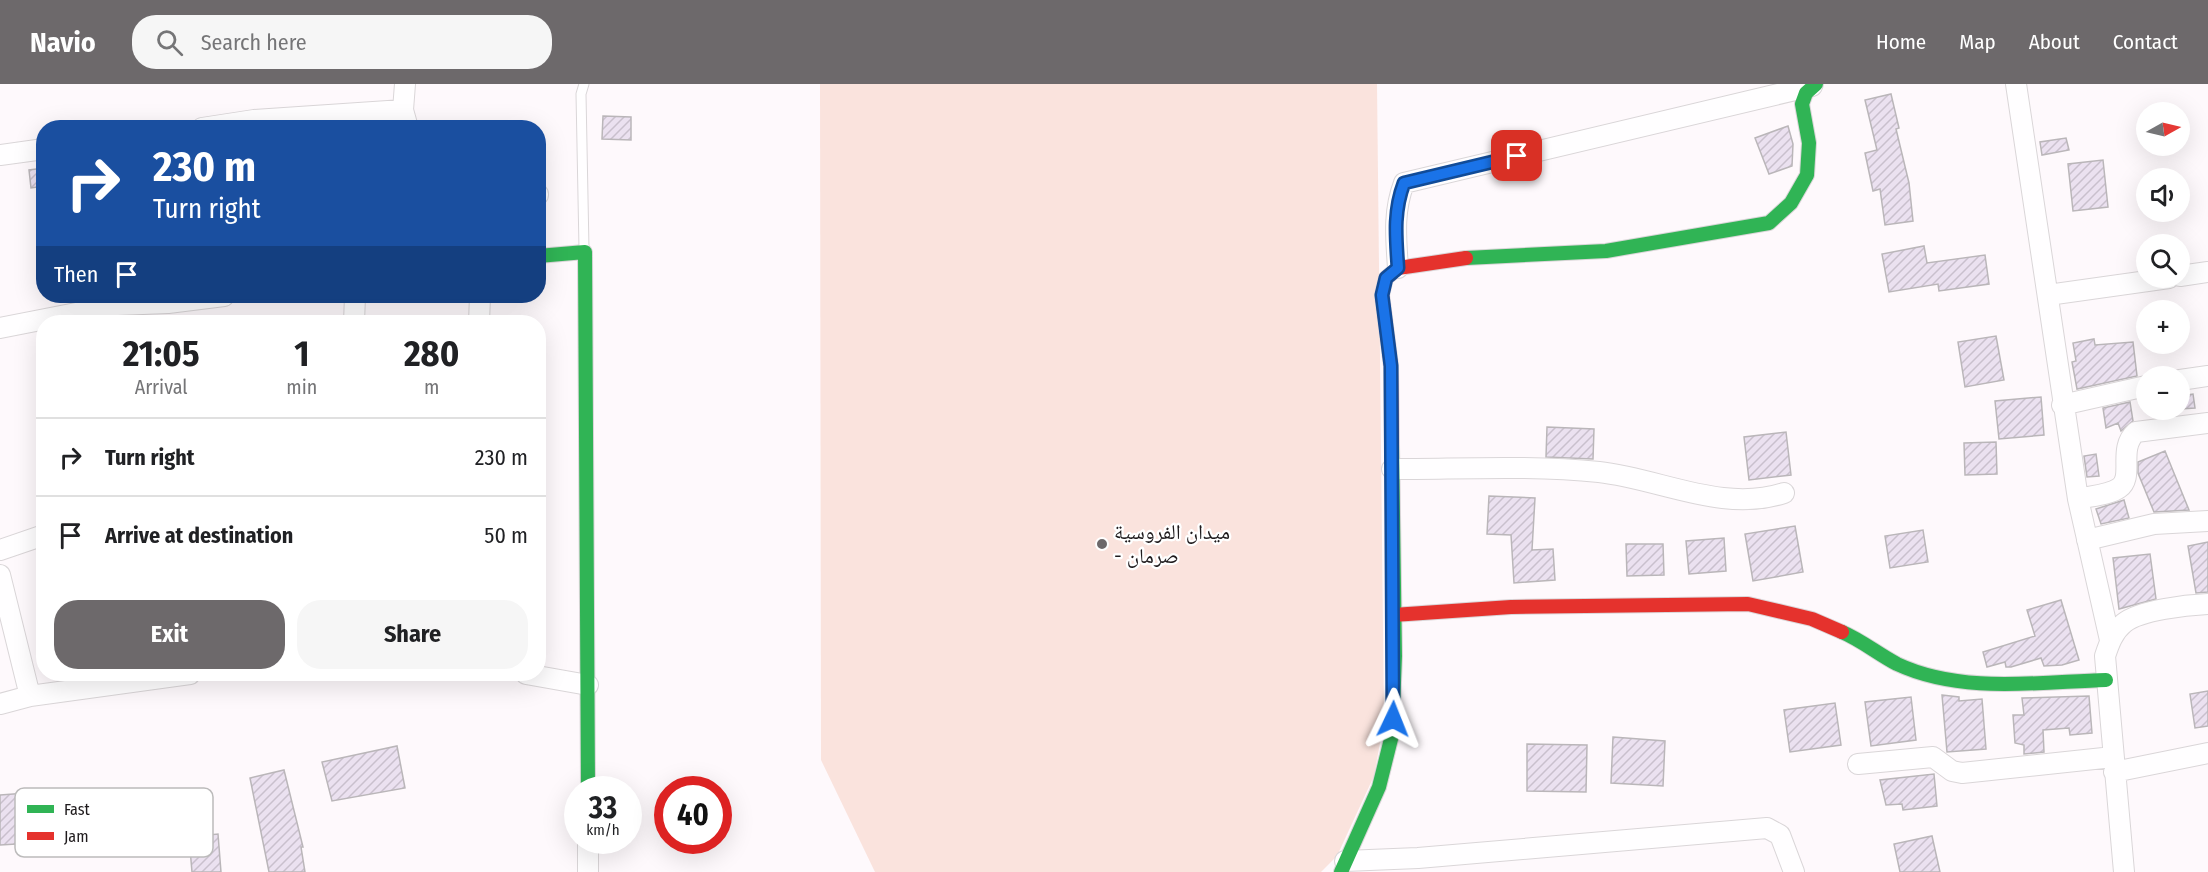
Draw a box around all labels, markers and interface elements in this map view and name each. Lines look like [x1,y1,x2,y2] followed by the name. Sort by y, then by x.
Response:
[132,15,552,69] search box
[30,26,96,59] text: Navio
[153,26,186,59] icon: search
[201,29,307,56] text: Search here
[1876,29,1926,55] text: Home
[1959,29,1996,55] text: Map
[2029,29,2080,55] text: About
[2113,29,2178,55] text: Contact
[2136,102,2190,156] north arrow
[2136,102,2190,420] map controls
[1491,130,1542,181] pin
[1500,139,1533,172] icon: arrive
[153,142,256,192] text: 230 m
[54,144,132,222] icon: right
[2136,168,2190,222] button: sound
[153,193,261,225] text: Turn right
[2136,234,2190,288] button: search
[110,258,143,291] icon: arrive
[54,261,98,288] text: Then
[2136,300,2190,354] button: +
[123,332,200,376] text: 21:05
[294,332,309,376] text: 1
[404,332,459,376] text: 280
[2136,366,2190,420] button: −
[135,375,188,399] text: Arrival
[286,375,317,399] text: min
[424,375,439,399] text: m
[54,441,87,474] icon: right
[105,444,194,471] text: Turn right
[475,444,528,471] text: 230 m
[54,519,87,552] icon: arrive
[1114,519,1230,569] place label: ميدان الفروسية - صرمان
[105,522,293,549] text: Arrive at destination
[484,522,528,549] text: 50 m
[1095,537,1109,551] marker: ميدان الفروسية - صرمان
[54,600,285,669] button: Exit
[297,600,528,669] button: Share
[1361,687,1425,751] position arrow
[654,776,732,854] speed limit sign: 40
[15,788,213,857] legend
[589,790,617,826] text: 33
[64,800,91,819] text: Fast
[586,821,620,839] text: km/h
[64,827,89,846] text: Jam

